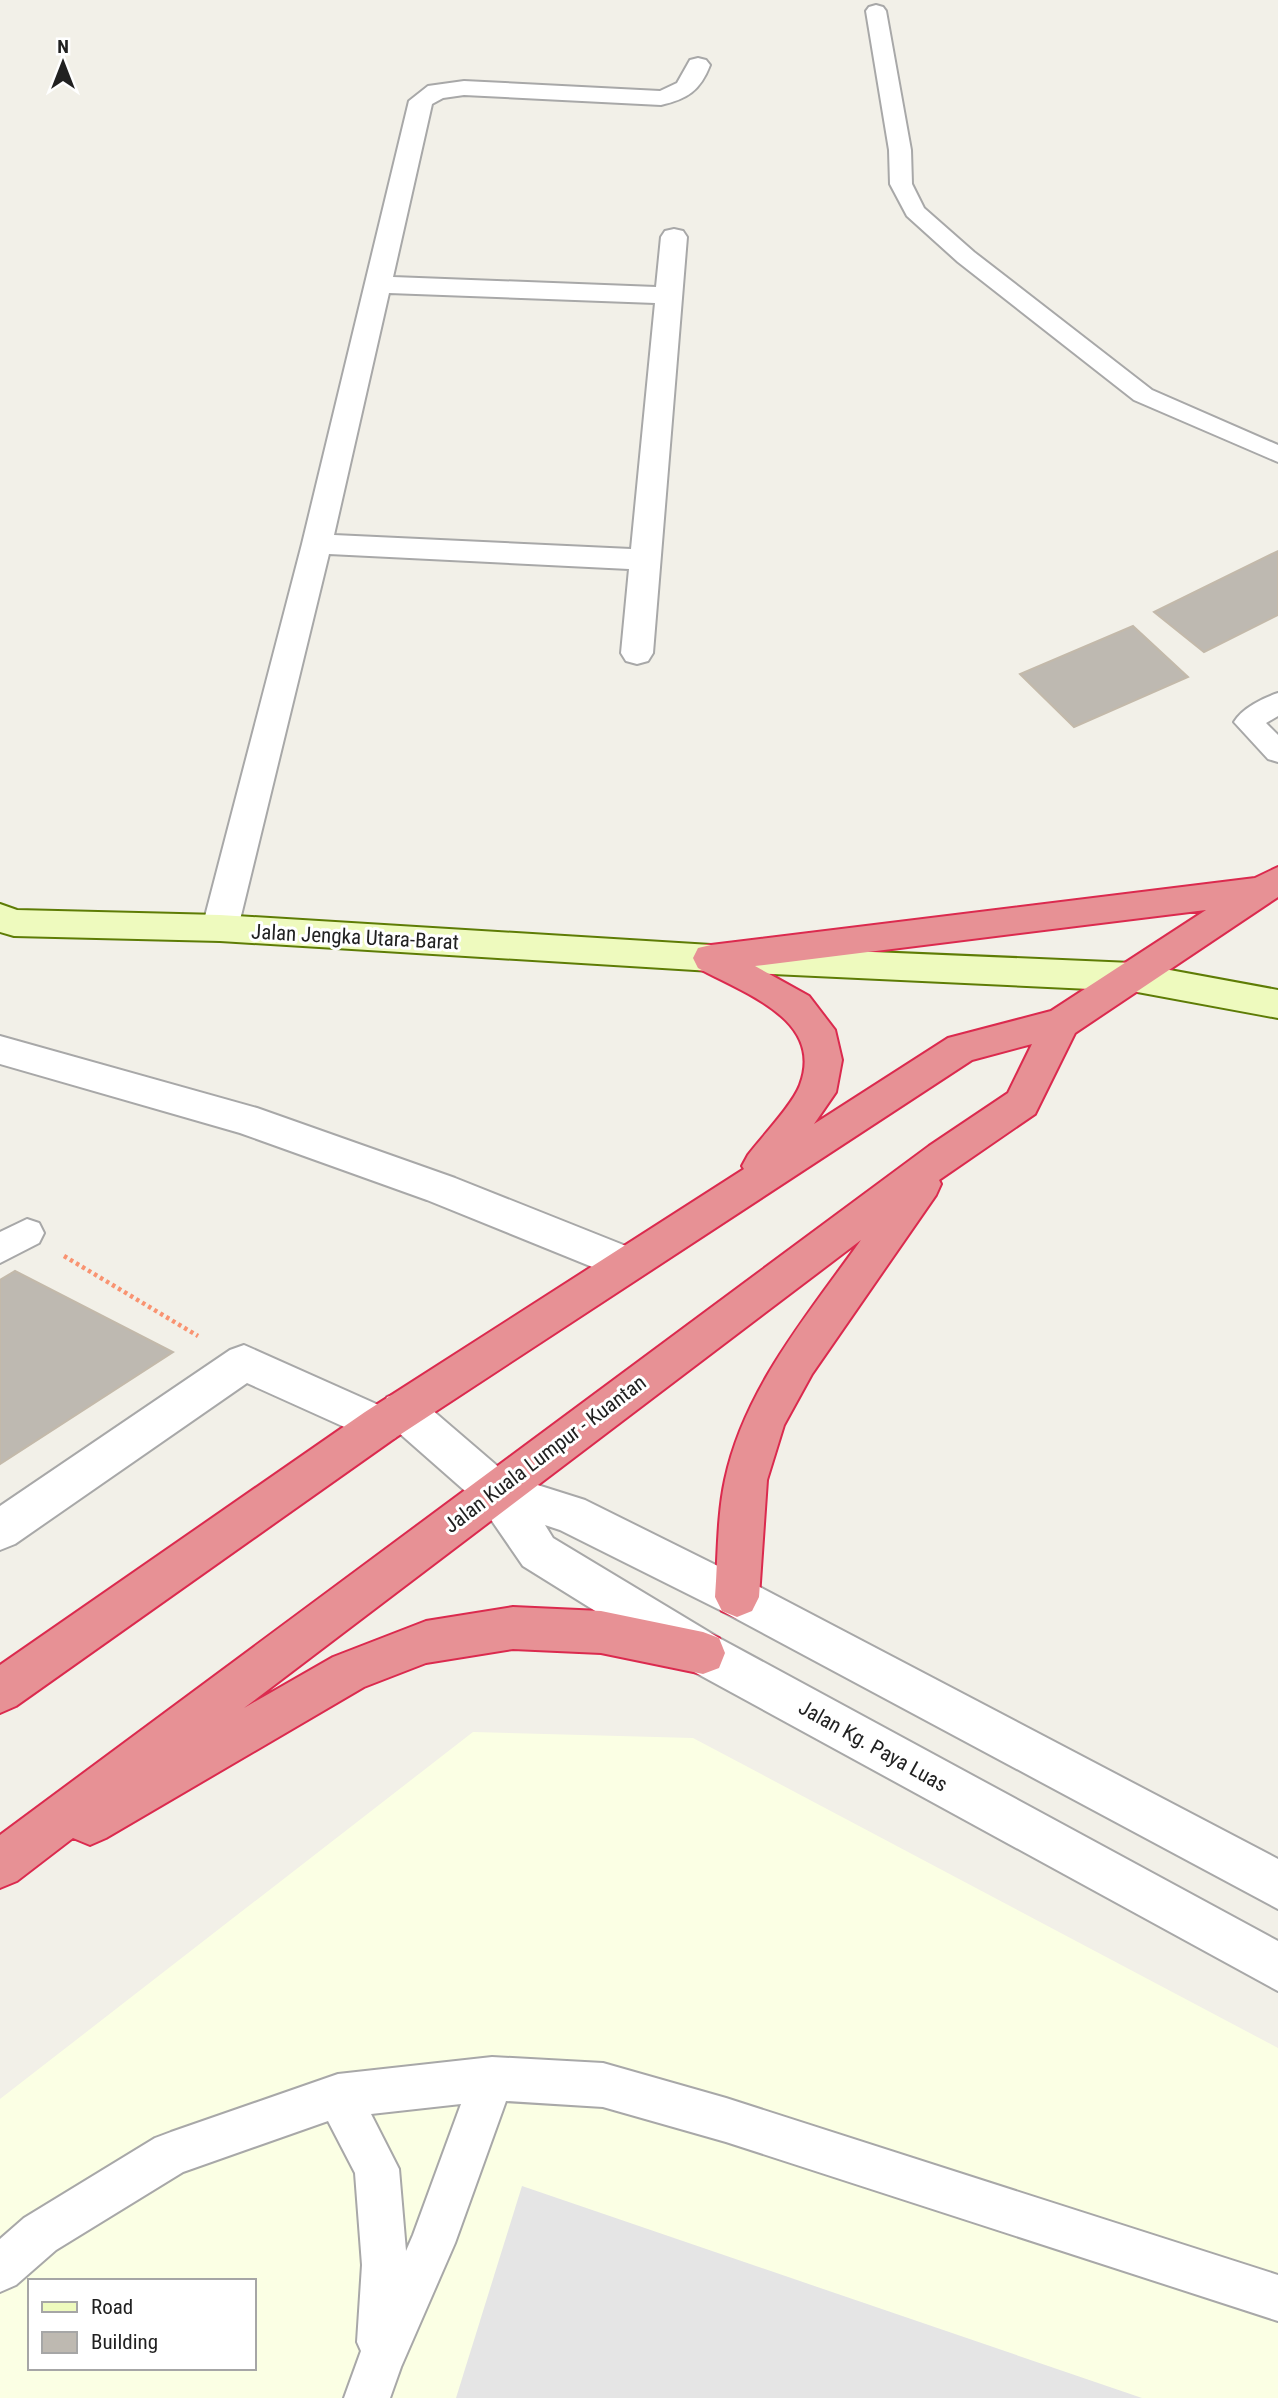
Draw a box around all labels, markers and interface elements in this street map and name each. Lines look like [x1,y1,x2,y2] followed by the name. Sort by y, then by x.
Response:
[28,28,98,98] north arrow
[57,35,69,58] text: N
[250,920,460,954] street label: Jalan Jengka Utara-Barat
[439,1370,651,1538] street label: Jalan Kuala Lumpur - Kuantan
[794,1695,952,1797] street label: Jalan Kg. Paya Luas
[28,2279,256,2370] legend
[91,2295,133,2319] text: Road
[91,2330,158,2354] text: Building

